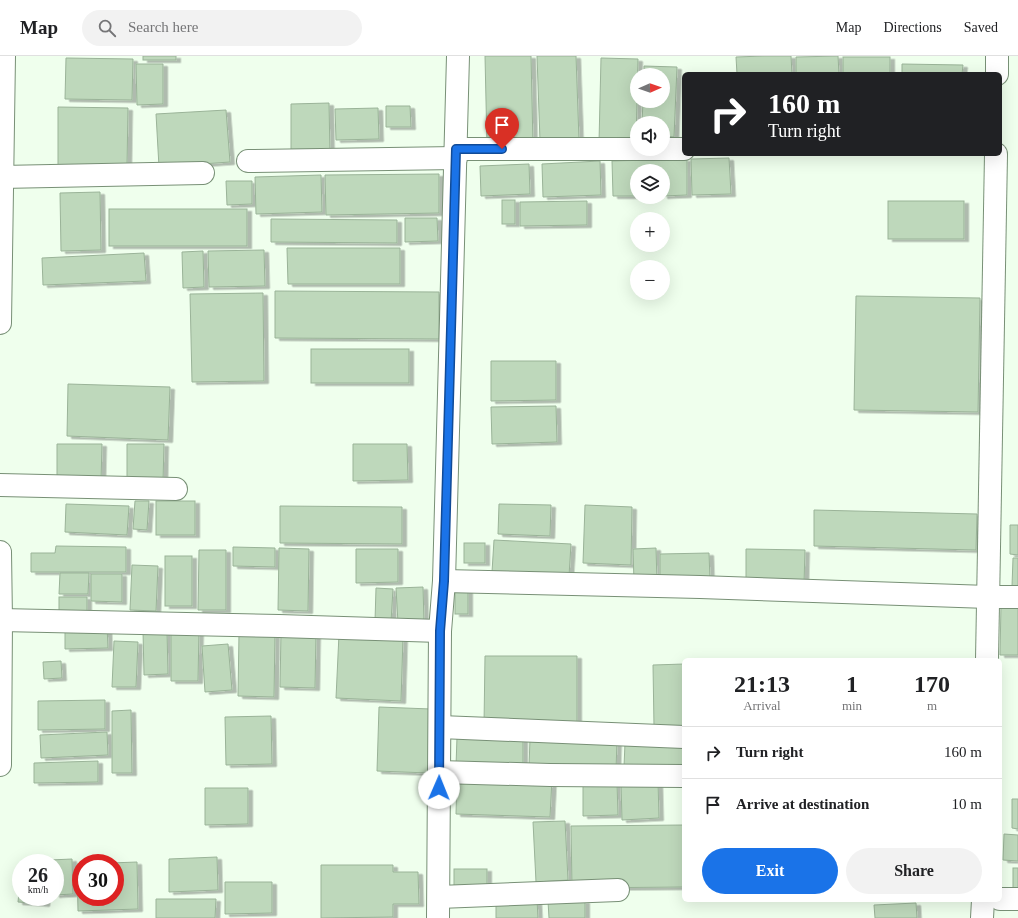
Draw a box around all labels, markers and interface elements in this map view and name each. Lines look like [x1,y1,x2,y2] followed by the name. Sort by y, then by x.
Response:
[82,10,362,46] search box
[20,17,58,38] text: Map
[96,17,118,39] icon: search
[128,19,198,35] text: Search here
[836,20,861,35] text: Map
[883,20,942,35] text: Directions
[964,20,998,35] text: Saved
[630,68,670,108] north arrow
[630,68,670,300] map controls
[702,88,754,140] icon: right
[768,88,840,119] text: 160 m
[485,108,519,149] pin
[491,114,513,136] icon: arrive
[630,116,670,156] button: sound
[768,121,841,141] text: Turn right
[630,164,670,204] button: layers
[630,212,670,252] button: +
[630,260,670,300] button: −
[734,671,790,697] text: 21:13
[846,671,858,697] text: 1
[914,671,950,697] text: 170
[743,698,781,713] text: Arrival
[842,698,862,713] text: min
[927,698,937,713] text: m
[702,742,724,764] icon: right
[736,744,803,760] text: Turn right
[944,744,982,760] text: 160 m
[418,767,460,809] position arrow
[702,794,724,816] icon: arrive
[736,796,869,812] text: Arrive at destination
[952,796,982,812] text: 10 m
[702,848,838,894] button: Exit
[846,848,982,894] button: Share
[72,854,124,906] speed limit sign: 30
[28,864,48,886] text: 26
[28,884,48,895] text: km/h

